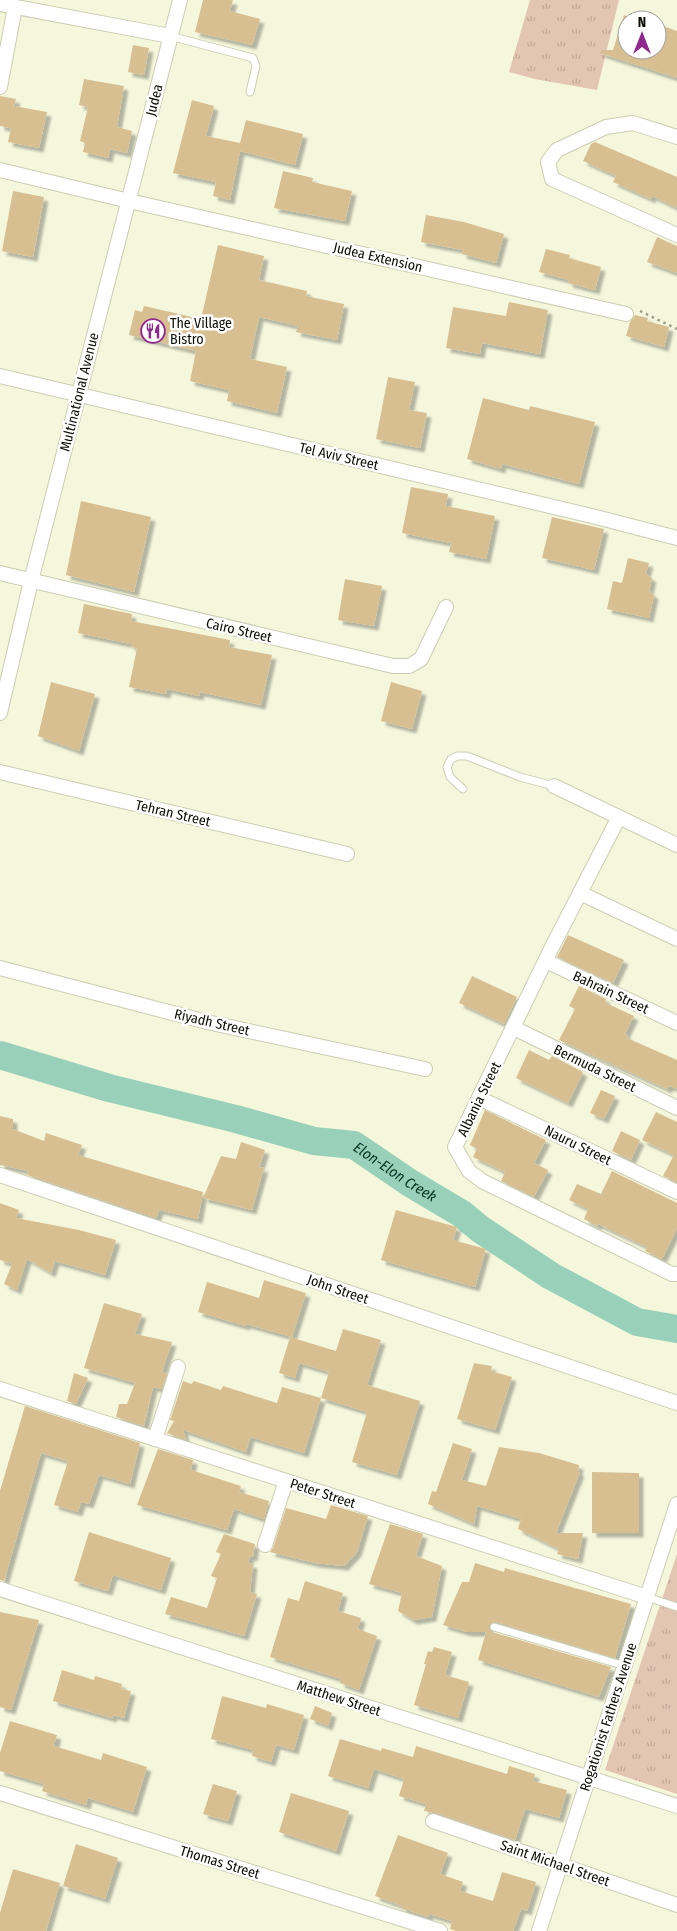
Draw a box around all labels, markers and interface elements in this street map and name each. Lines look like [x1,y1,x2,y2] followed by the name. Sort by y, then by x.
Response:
[617,10,667,60] north arrow
[638,14,646,31] text: N
[142,82,167,118] street label: Judea
[332,239,424,276] street label: Judea Extension
[170,315,232,348] place label: The Village Bistro
[140,318,166,344] restaurant icon: The Village Bistro
[56,331,103,453] street label: Multinational Avenue
[298,439,381,474] street label: Tel Aviv Street
[204,615,274,646] street label: Cairo Street
[134,797,212,830] street label: Tehran Street
[570,967,652,1018] street label: Bahrain Street
[173,1006,252,1039] street label: Riyadh Street
[551,1041,639,1096] street label: Bermuda Street
[454,1059,505,1139] street label: Albania Street
[541,1122,615,1169] street label: Nauru Street
[350,1138,440,1206] water label: Elon-Elon Creek
[305,1271,371,1308] street label: John Street
[288,1475,358,1512] street label: Peter Street
[576,1641,641,1794] street label: Rogationist Fathers Avenue
[295,1677,383,1720] street label: Matthew Street
[498,1837,612,1890] street label: Saint Michael Street
[178,1842,262,1883] street label: Thomas Street

